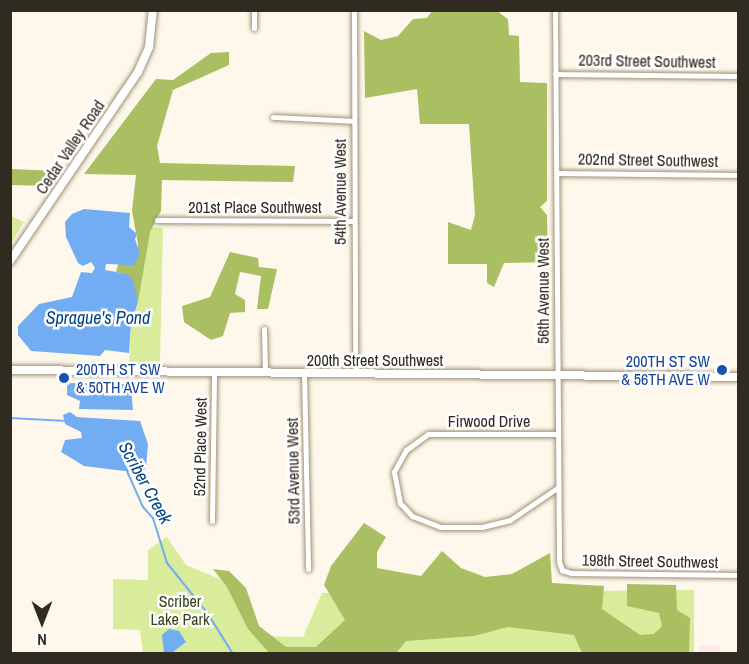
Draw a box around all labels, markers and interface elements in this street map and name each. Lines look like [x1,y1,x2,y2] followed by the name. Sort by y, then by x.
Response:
[578,50,716,72] street label: 203rd Street Southwest
[32,96,108,198] street label: Cedar Valley Road
[330,139,350,245] street label: 54th Avenue West
[578,149,718,171] street label: 202nd Street Southwest
[188,197,322,217] street label: 201st Place Southwest
[533,238,553,344] street label: 56th Avenue West
[46,307,150,329] water label: Sprague's Pond
[307,350,443,370] street label: 200th Street Southwest
[621,351,710,389] place label: 200TH ST SW & 56TH AVE W
[76,359,165,397] place label: 200TH ST SW & 50TH AVE W
[715,363,729,377] marker: 200TH ST SW & 56TH AVE W
[57,371,71,385] marker: 200TH ST SW & 50TH AVE W
[190,397,210,497] street label: 52nd Place West
[448,411,530,431] street label: Firwood Drive
[282,417,304,525] street label: 53rd Avenue West
[113,438,177,528] water label: Scriber Creek
[582,550,718,572] street label: 198th Street Southwest
[150,591,210,629] park label: Scriber Lake Park
[12,592,72,652] north arrow
[37,629,47,651] text: N

